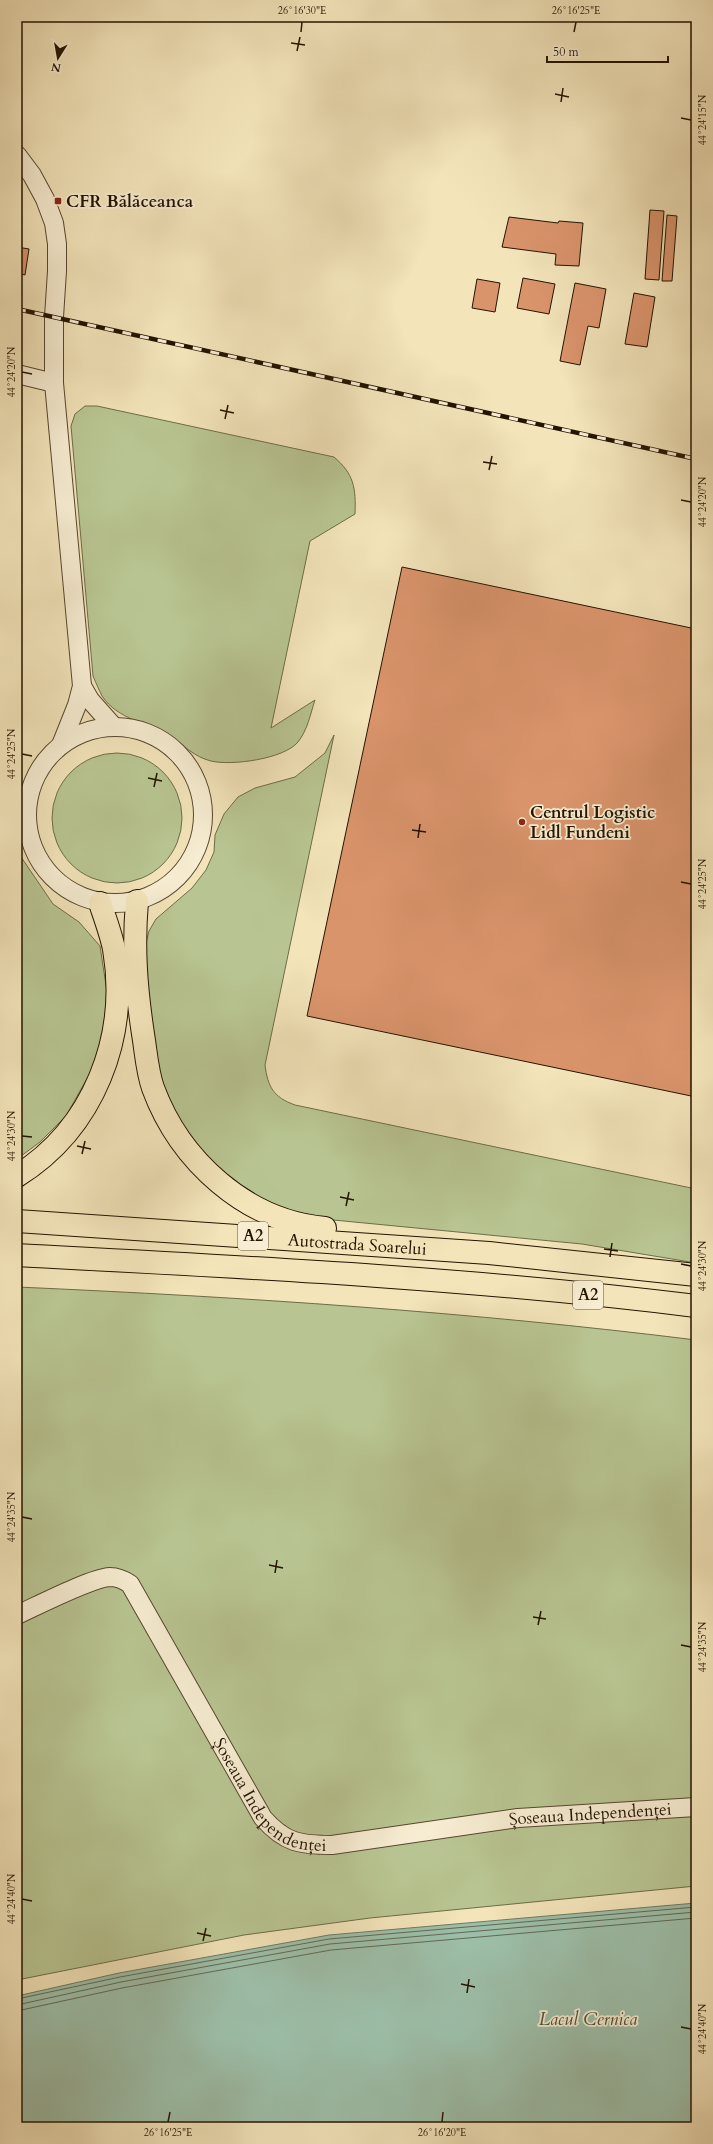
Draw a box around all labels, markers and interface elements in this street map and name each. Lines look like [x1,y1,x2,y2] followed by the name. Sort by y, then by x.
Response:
[278,4,326,18] text: 26°16'30"E
[552,4,600,18] text: 26°16'25"E
[38,38,78,78] north arrow
[547,38,668,64] scale bar
[553,44,580,60] text: 50 m
[50,59,62,76] text: N
[696,94,710,145] text: 44°24'15"N
[66,190,194,213] place label: CFR Bălăceanca
[53,196,63,206] marker: CFR Bălăceanca
[5,346,19,397] text: 44°24'20"N
[696,476,710,527] text: 44°24'20"N
[5,728,19,779] text: 44°24'25"N
[530,801,655,844] place label: Centrul Logistic Lidl Fundeni
[517,817,527,827] marker: Centrul Logistic Lidl Fundeni
[696,858,710,909] text: 44°24'25"N
[5,1110,19,1161] text: 44°24'30"N
[238,1222,268,1250] road number: A2
[287,1228,428,1260] street label: Autostrada Soarelui
[696,1240,710,1291] text: 44°24'30"N
[573,1281,603,1309] road number: A2
[5,1491,19,1542] text: 44°24'35"N
[696,1621,710,1672] text: 44°24'35"N
[208,1733,327,1856] street label: Șoseaua Independenței
[507,1797,672,1831] street label: Șoseaua Independenței
[5,1873,19,1924] text: 44°24'40"N
[696,2003,710,2054] text: 44°24'40"N
[539,2007,637,2032] water label: Lacul Cernica
[144,2126,192,2140] text: 26°16'25"E
[418,2126,466,2140] text: 26°16'20"E

